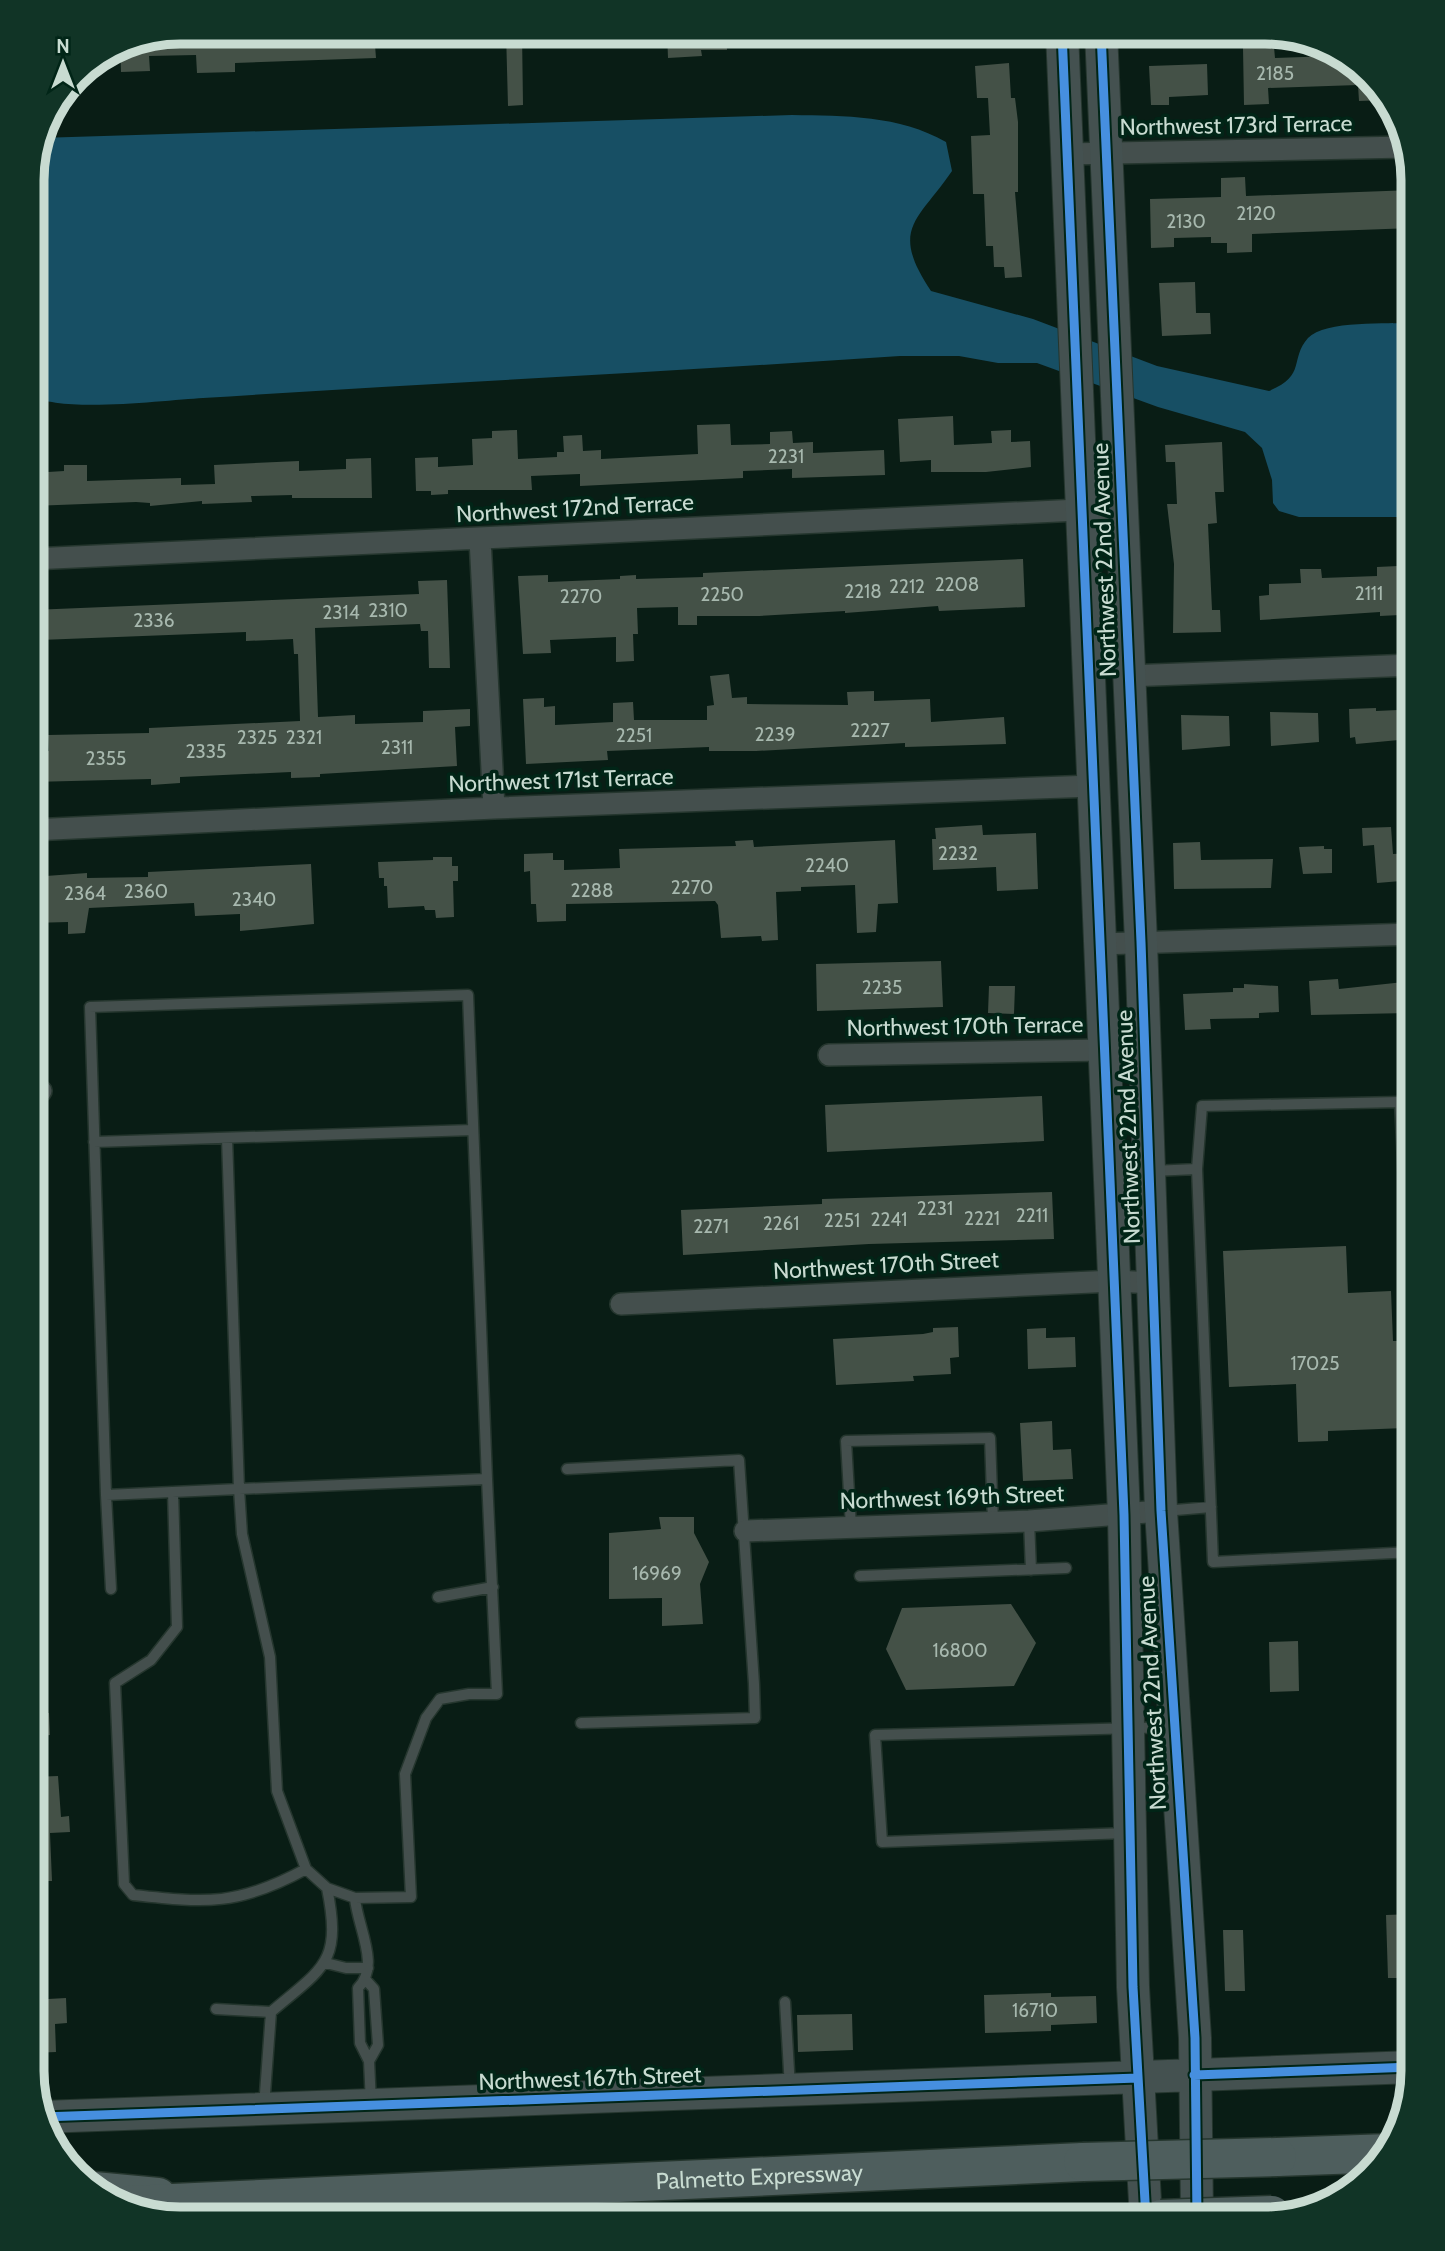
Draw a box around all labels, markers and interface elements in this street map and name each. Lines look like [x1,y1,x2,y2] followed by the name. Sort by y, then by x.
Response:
[28,28,98,98] north arrow
[56,35,70,58] text: N
[1256,62,1294,85] house number: 2185
[1119,109,1353,141] street label: Northwest 173rd Terrace
[1236,202,1276,225] house number: 2120
[1166,210,1206,233] house number: 2130
[1086,442,1122,678] street label: Northwest 22nd Avenue
[768,445,804,468] house number: 2231
[455,488,695,528] street label: Northwest 172nd Terrace
[935,573,979,596] house number: 2208
[889,575,925,598] house number: 2212
[844,580,882,603] house number: 2218
[1355,582,1383,605] house number: 2111
[700,583,744,606] house number: 2250
[560,585,602,608] house number: 2270
[368,599,408,622] house number: 2310
[322,601,360,624] house number: 2314
[133,609,175,632] house number: 2336
[850,719,890,742] house number: 2227
[755,723,795,746] house number: 2239
[616,724,652,747] house number: 2251
[237,726,277,749] house number: 2325
[286,726,322,749] house number: 2321
[381,736,413,759] house number: 2311
[186,740,226,763] house number: 2335
[86,747,126,770] house number: 2355
[448,762,674,798] street label: Northwest 171st Terrace
[938,842,978,865] house number: 2232
[805,854,849,877] house number: 2240
[671,876,713,899] house number: 2270
[571,879,613,902] house number: 2288
[124,880,168,903] house number: 2360
[64,882,106,905] house number: 2364
[232,888,276,911] house number: 2340
[862,976,902,999] house number: 2235
[1110,1009,1146,1245] street label: Northwest 22nd Avenue
[846,1010,1084,1042] street label: Northwest 170th Terrace
[917,1197,953,1220] house number: 2231
[1016,1204,1048,1227] house number: 2211
[964,1207,1000,1230] house number: 2221
[870,1208,908,1231] house number: 2241
[824,1209,860,1232] house number: 2251
[763,1212,799,1235] house number: 2261
[693,1215,729,1238] house number: 2271
[772,1245,1000,1285] street label: Northwest 170th Street
[1290,1352,1340,1375] house number: 17025
[839,1479,1065,1515] street label: Northwest 169th Street
[632,1562,682,1585] house number: 16969
[1132,1575,1172,1811] street label: Northwest 22nd Avenue
[932,1639,988,1662] house number: 16800
[1012,1999,1058,2022] house number: 16710
[478,2060,702,2096] street label: Northwest 167th Street
[655,2158,864,2195] street label: Palmetto Expressway

